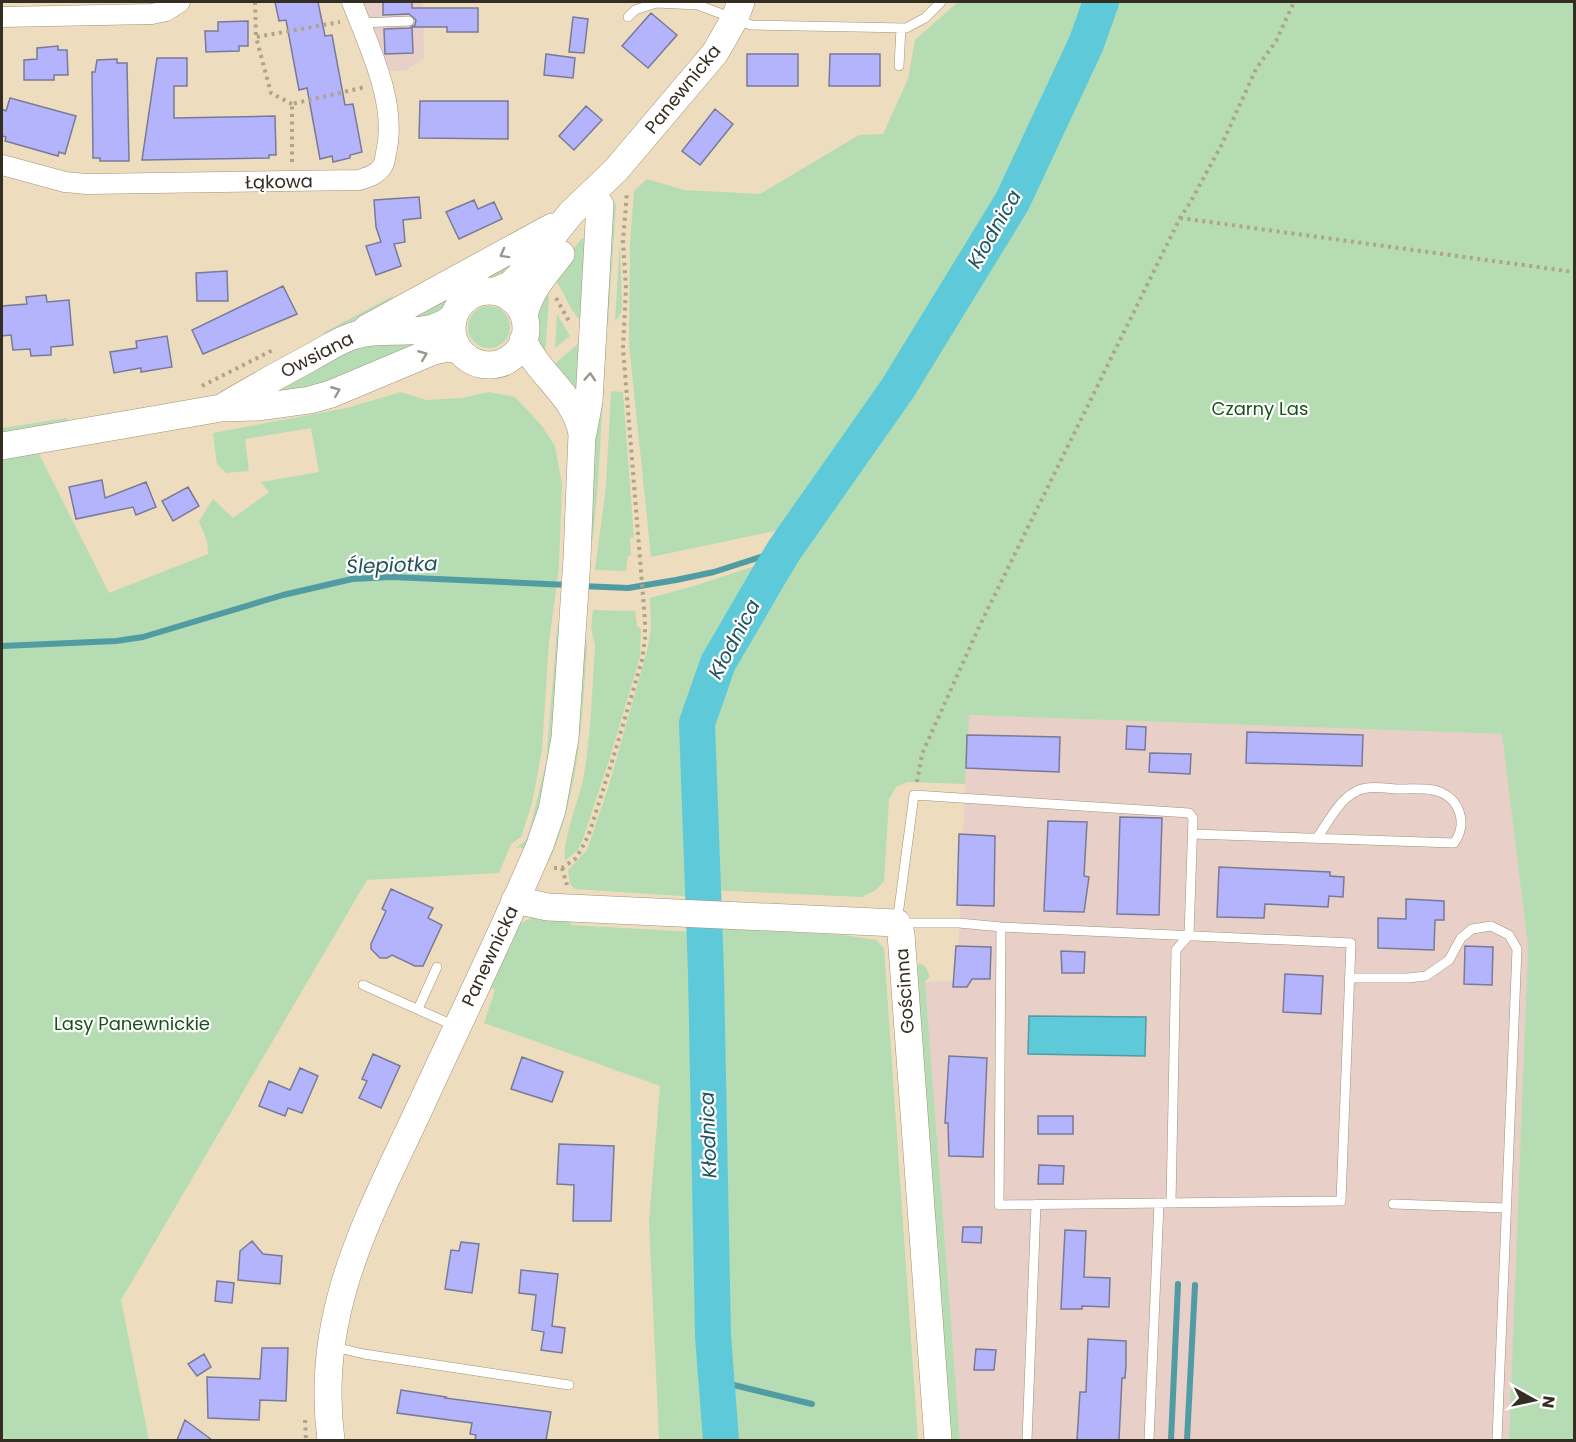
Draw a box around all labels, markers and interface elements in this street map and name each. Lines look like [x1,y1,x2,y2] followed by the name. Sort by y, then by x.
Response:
[639,39,726,139] street label: Panewnicka
[245,168,313,195] street label: Łąkowa
[960,184,1028,274] water label: Kłodnica
[500,247,510,258] one-way arrow
[276,326,357,384] street label: Owsiana
[416,350,427,362] one-way arrow
[584,372,597,381] one-way arrow
[330,386,341,398] one-way arrow
[1212,396,1308,421] park label: Czarny Las
[346,549,438,581] water label: Ślepiotka
[701,594,767,684] water label: Kłodnica
[455,901,524,1010] street label: Panewnicka
[889,948,920,1035] street label: Gościnna
[54,1011,210,1036] park label: Lasy Panewnickie
[692,1091,724,1179] water label: Kłodnica
[1504,1370,1564,1430] north arrow
[1536,1394,1561,1410] text: N

